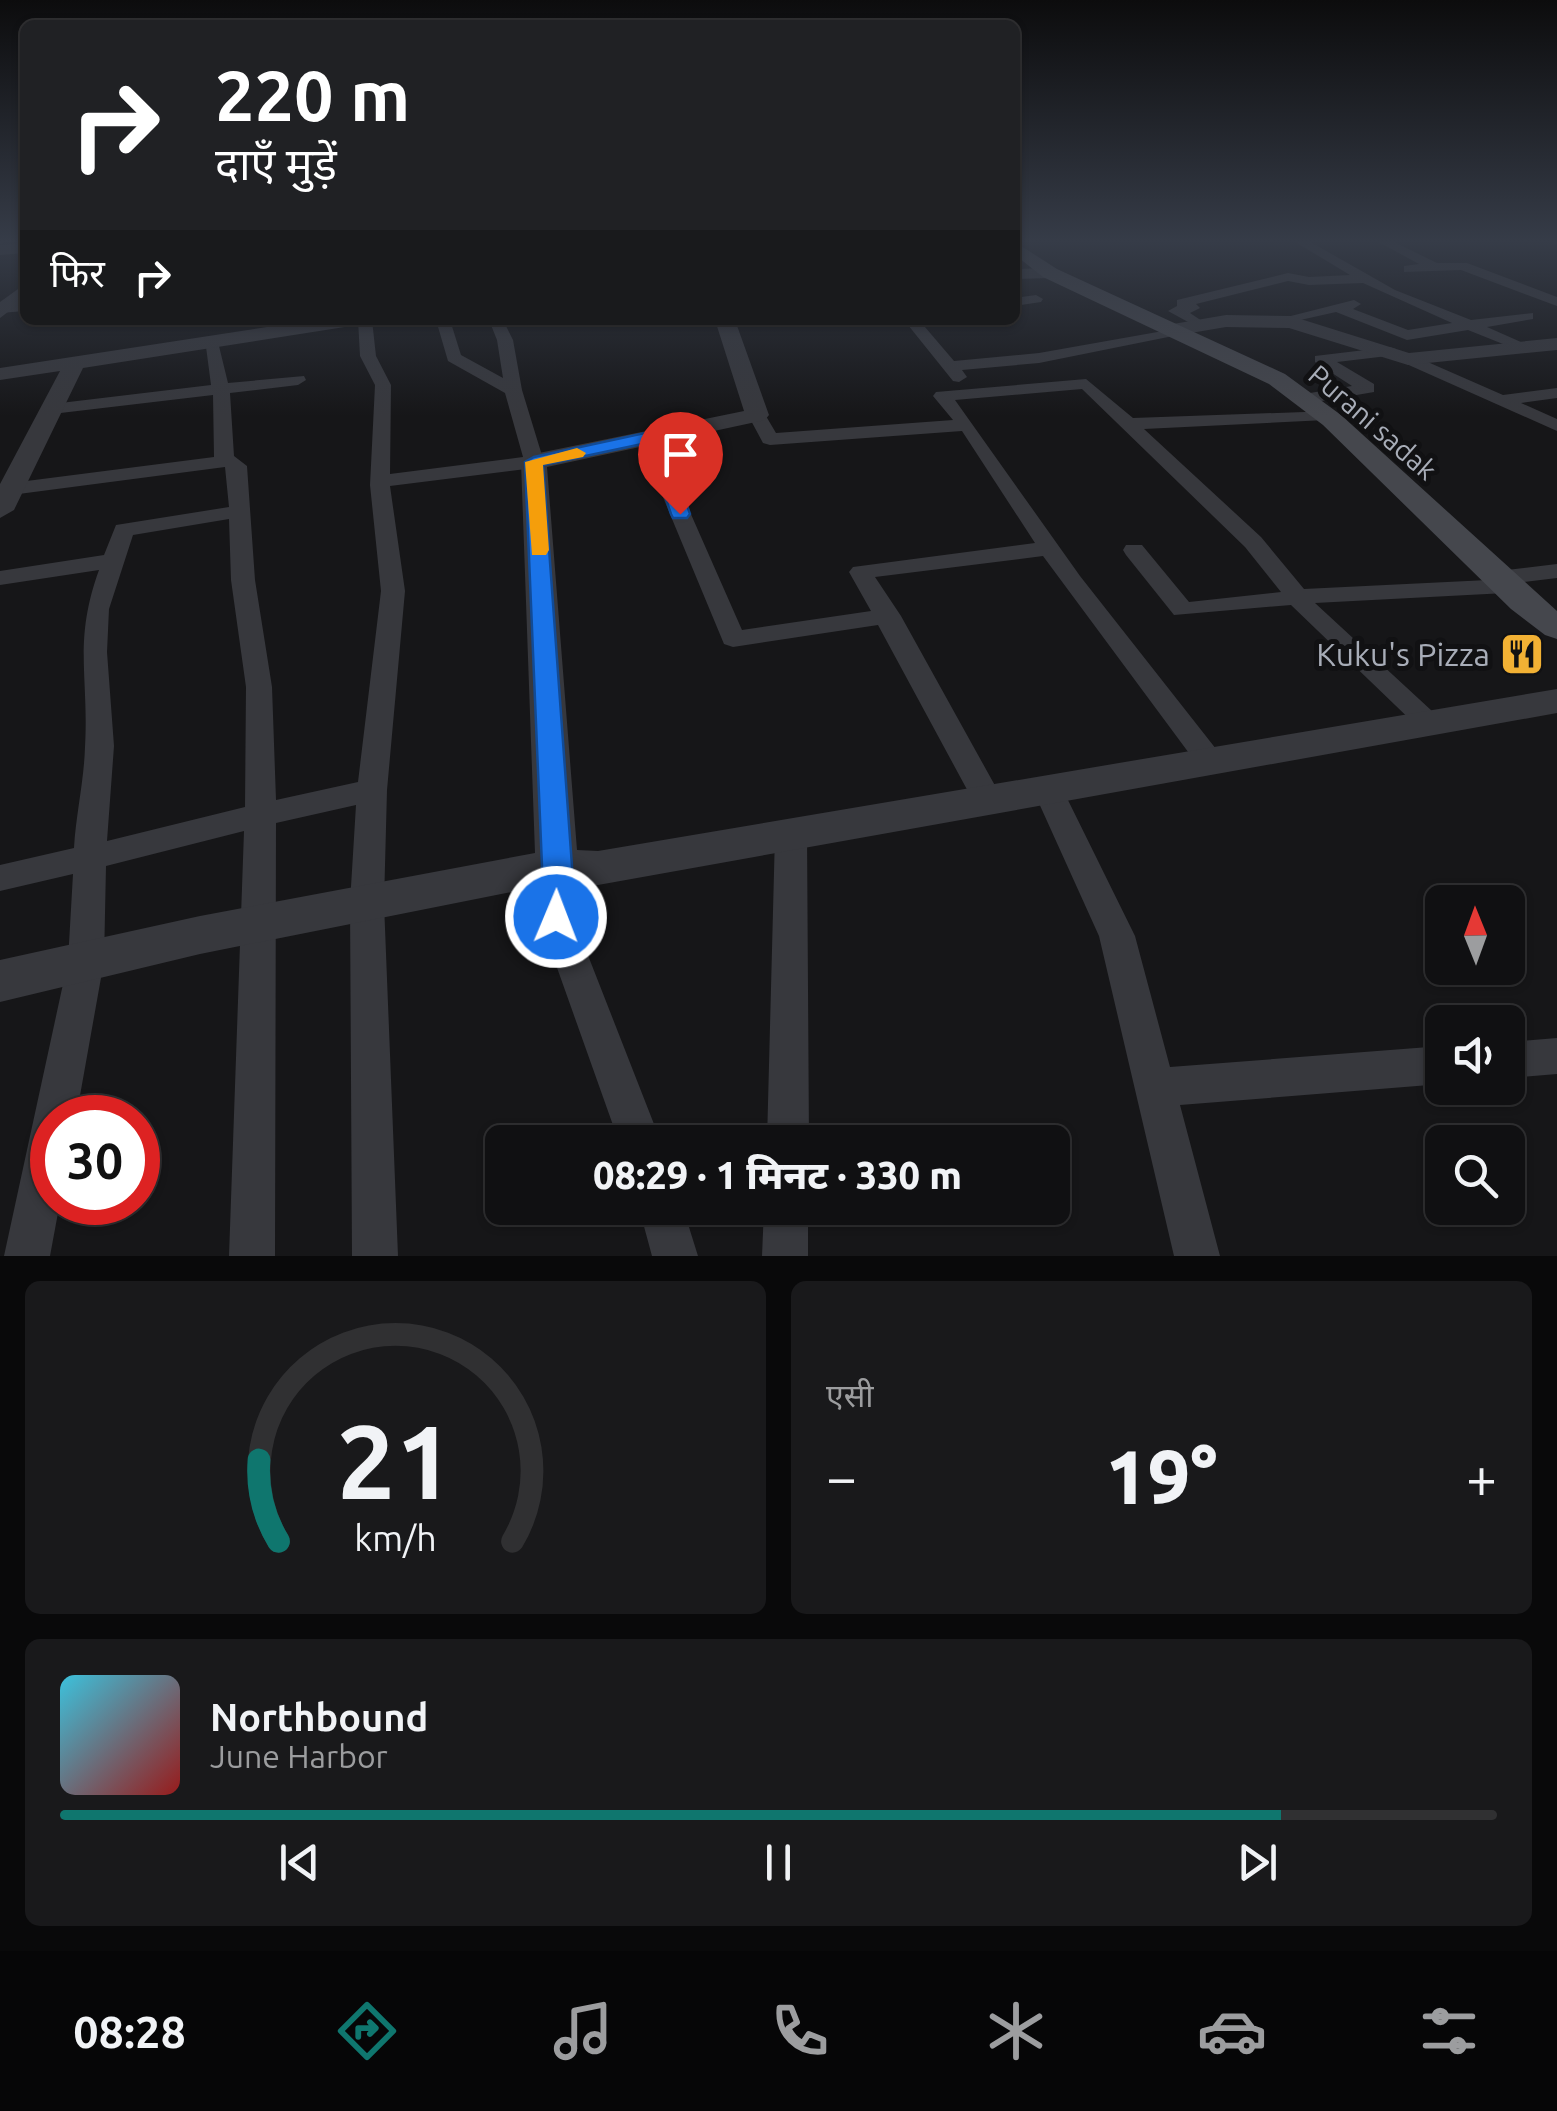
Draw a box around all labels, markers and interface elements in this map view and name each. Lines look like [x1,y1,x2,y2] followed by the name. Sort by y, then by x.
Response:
[215,56,410,134] text: 220 m
[50,60,180,190] icon: right
[215,138,337,189] text: दाएँ मुड़ें
[125,250,180,305] icon: right
[50,252,105,294] text: फिर
[1303,358,1443,486] street label: Purani sadak
[638,412,723,515] pin
[653,427,708,482] icon: arrive
[1499,631,1545,677] restaurant icon: Kuku's Pizza
[1316,636,1490,672] place label: Kuku's Pizza
[504,865,608,969] position arrow
[1425,885,1525,985] north arrow
[1425,885,1525,1225] map controls
[1425,1005,1525,1105] button: sound
[30,1095,160,1225] speed limit sign: 30
[1425,1125,1525,1225] button: search
[593,1154,962,1196] text: 08:29 · 1 मिनट · 330 m
[826,1377,874,1413] text: एसी
[337,1402,454,1519] text: 21
[1106,1434,1217,1518] text: 19°
[826,1446,857,1507] text: −
[1466,1446,1497,1507] text: +
[354,1518,437,1558] text: km/h
[210,1696,428,1738] text: Northbound
[210,1738,388,1774] text: June Harbor
[272,1835,327,1890] icon: previous
[751,1835,806,1890] icon: pause
[1230,1835,1285,1890] icon: next
[332,1996,402,2066] icon: directions
[548,1996,618,2066] icon: music
[765,1996,835,2066] icon: phone
[981,1996,1051,2066] icon: climate
[1197,1996,1267,2066] icon: car
[1414,1996,1484,2066] icon: filters
[73,2006,186,2057] text: 08:28

